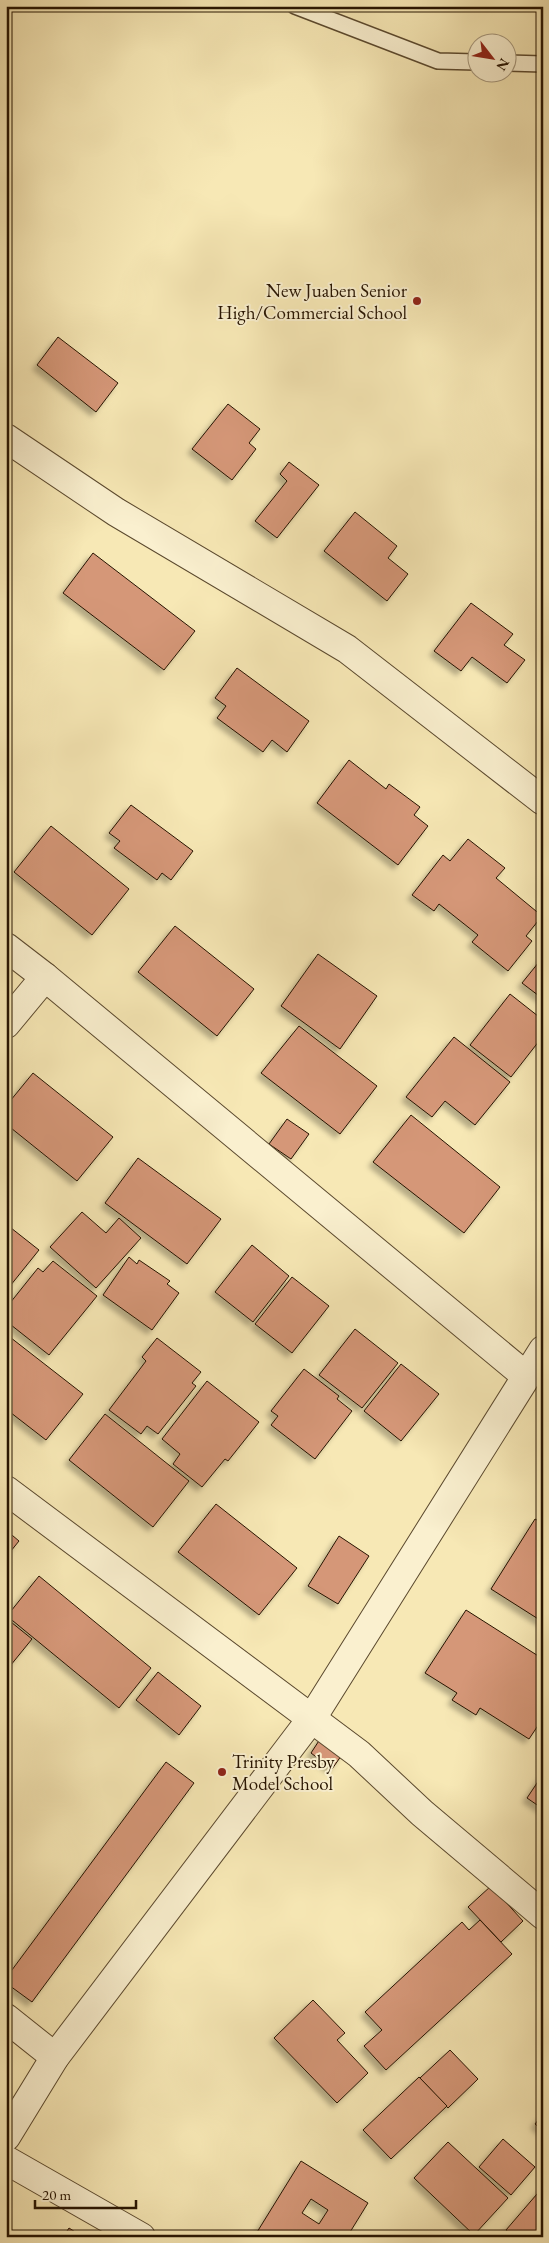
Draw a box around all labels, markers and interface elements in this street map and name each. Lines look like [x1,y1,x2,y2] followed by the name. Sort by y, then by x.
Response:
[466,32,516,82] north arrow
[492,55,514,75] text: N
[217,278,408,325] place label: New Juaben Senior High/Commercial School
[411,295,423,307] marker: New Juaben Senior High/Commercial School
[232,1749,335,1796] place label: Trinity Presby Model School
[216,1766,228,1778] marker: Trinity Presby Model School
[35,2178,136,2210] scale bar
[42,2185,71,2204] text: 20 m

